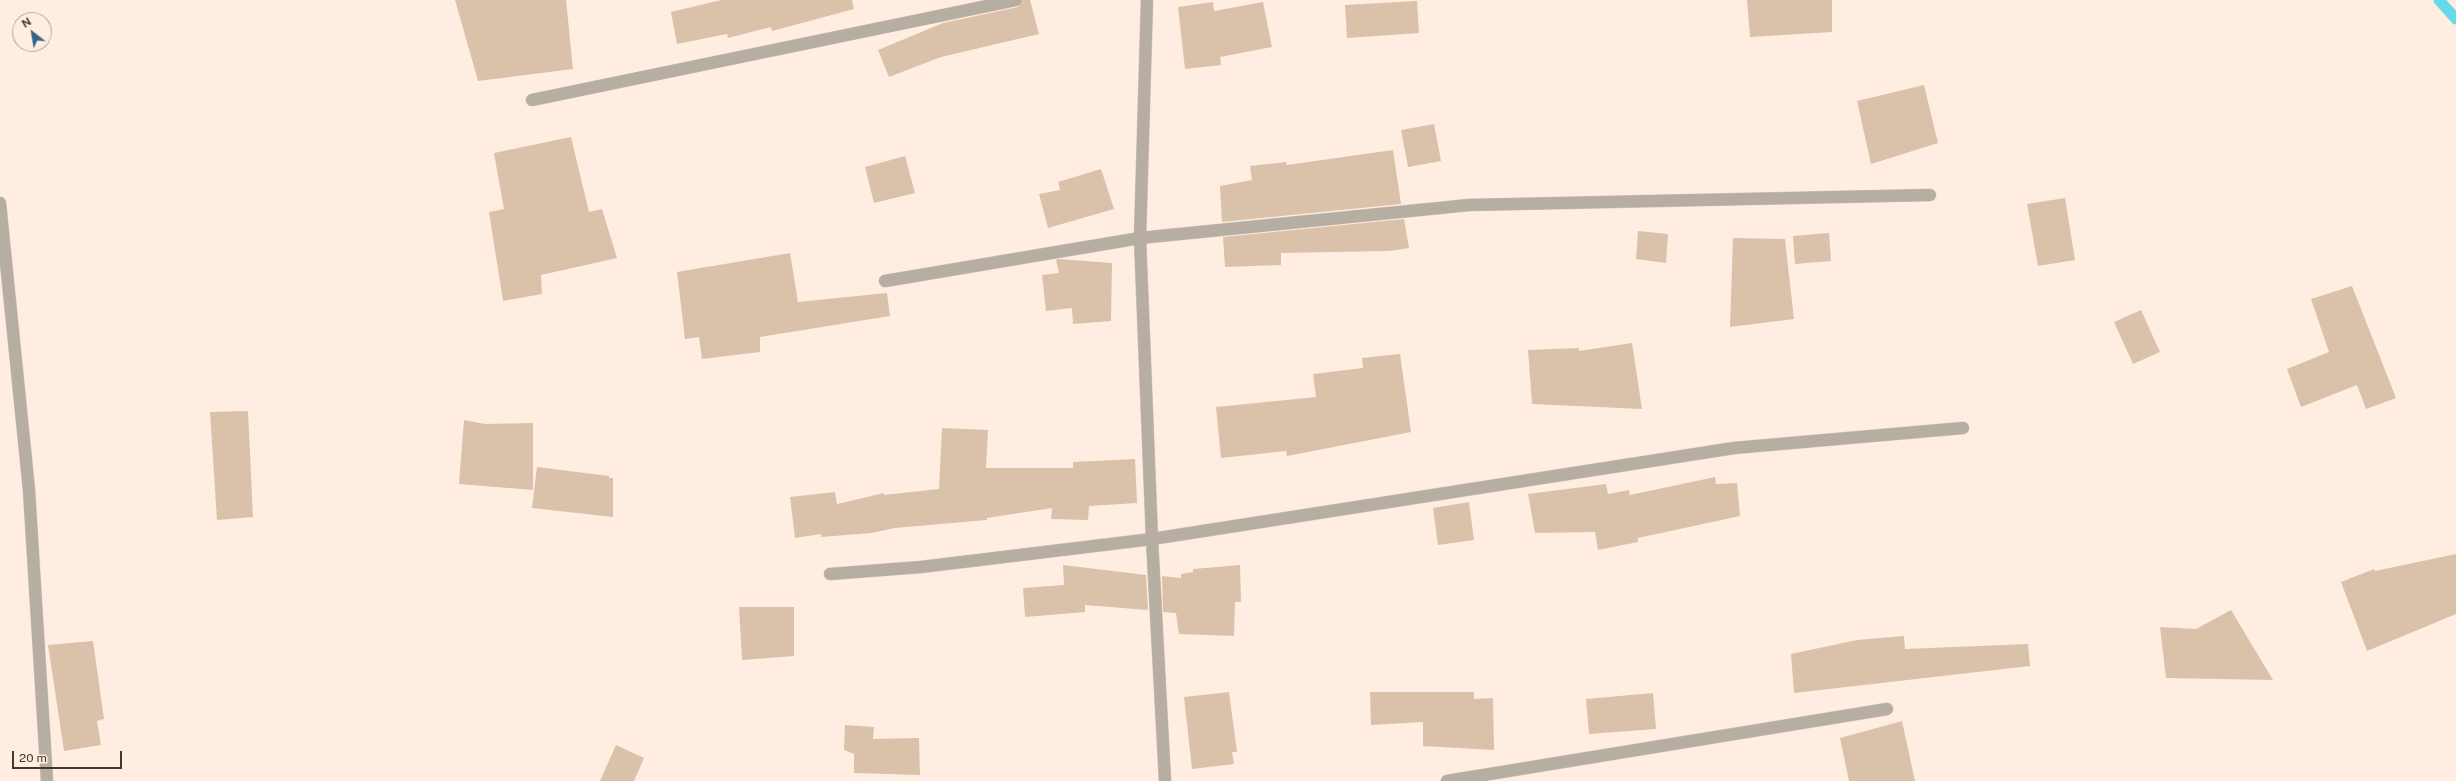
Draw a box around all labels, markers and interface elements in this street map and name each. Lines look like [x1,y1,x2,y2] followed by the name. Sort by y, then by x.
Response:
[12,12,52,52] north arrow
[20,15,33,30] text: N
[14,743,124,769] scale bar
[19,751,47,765] text: 20 m

